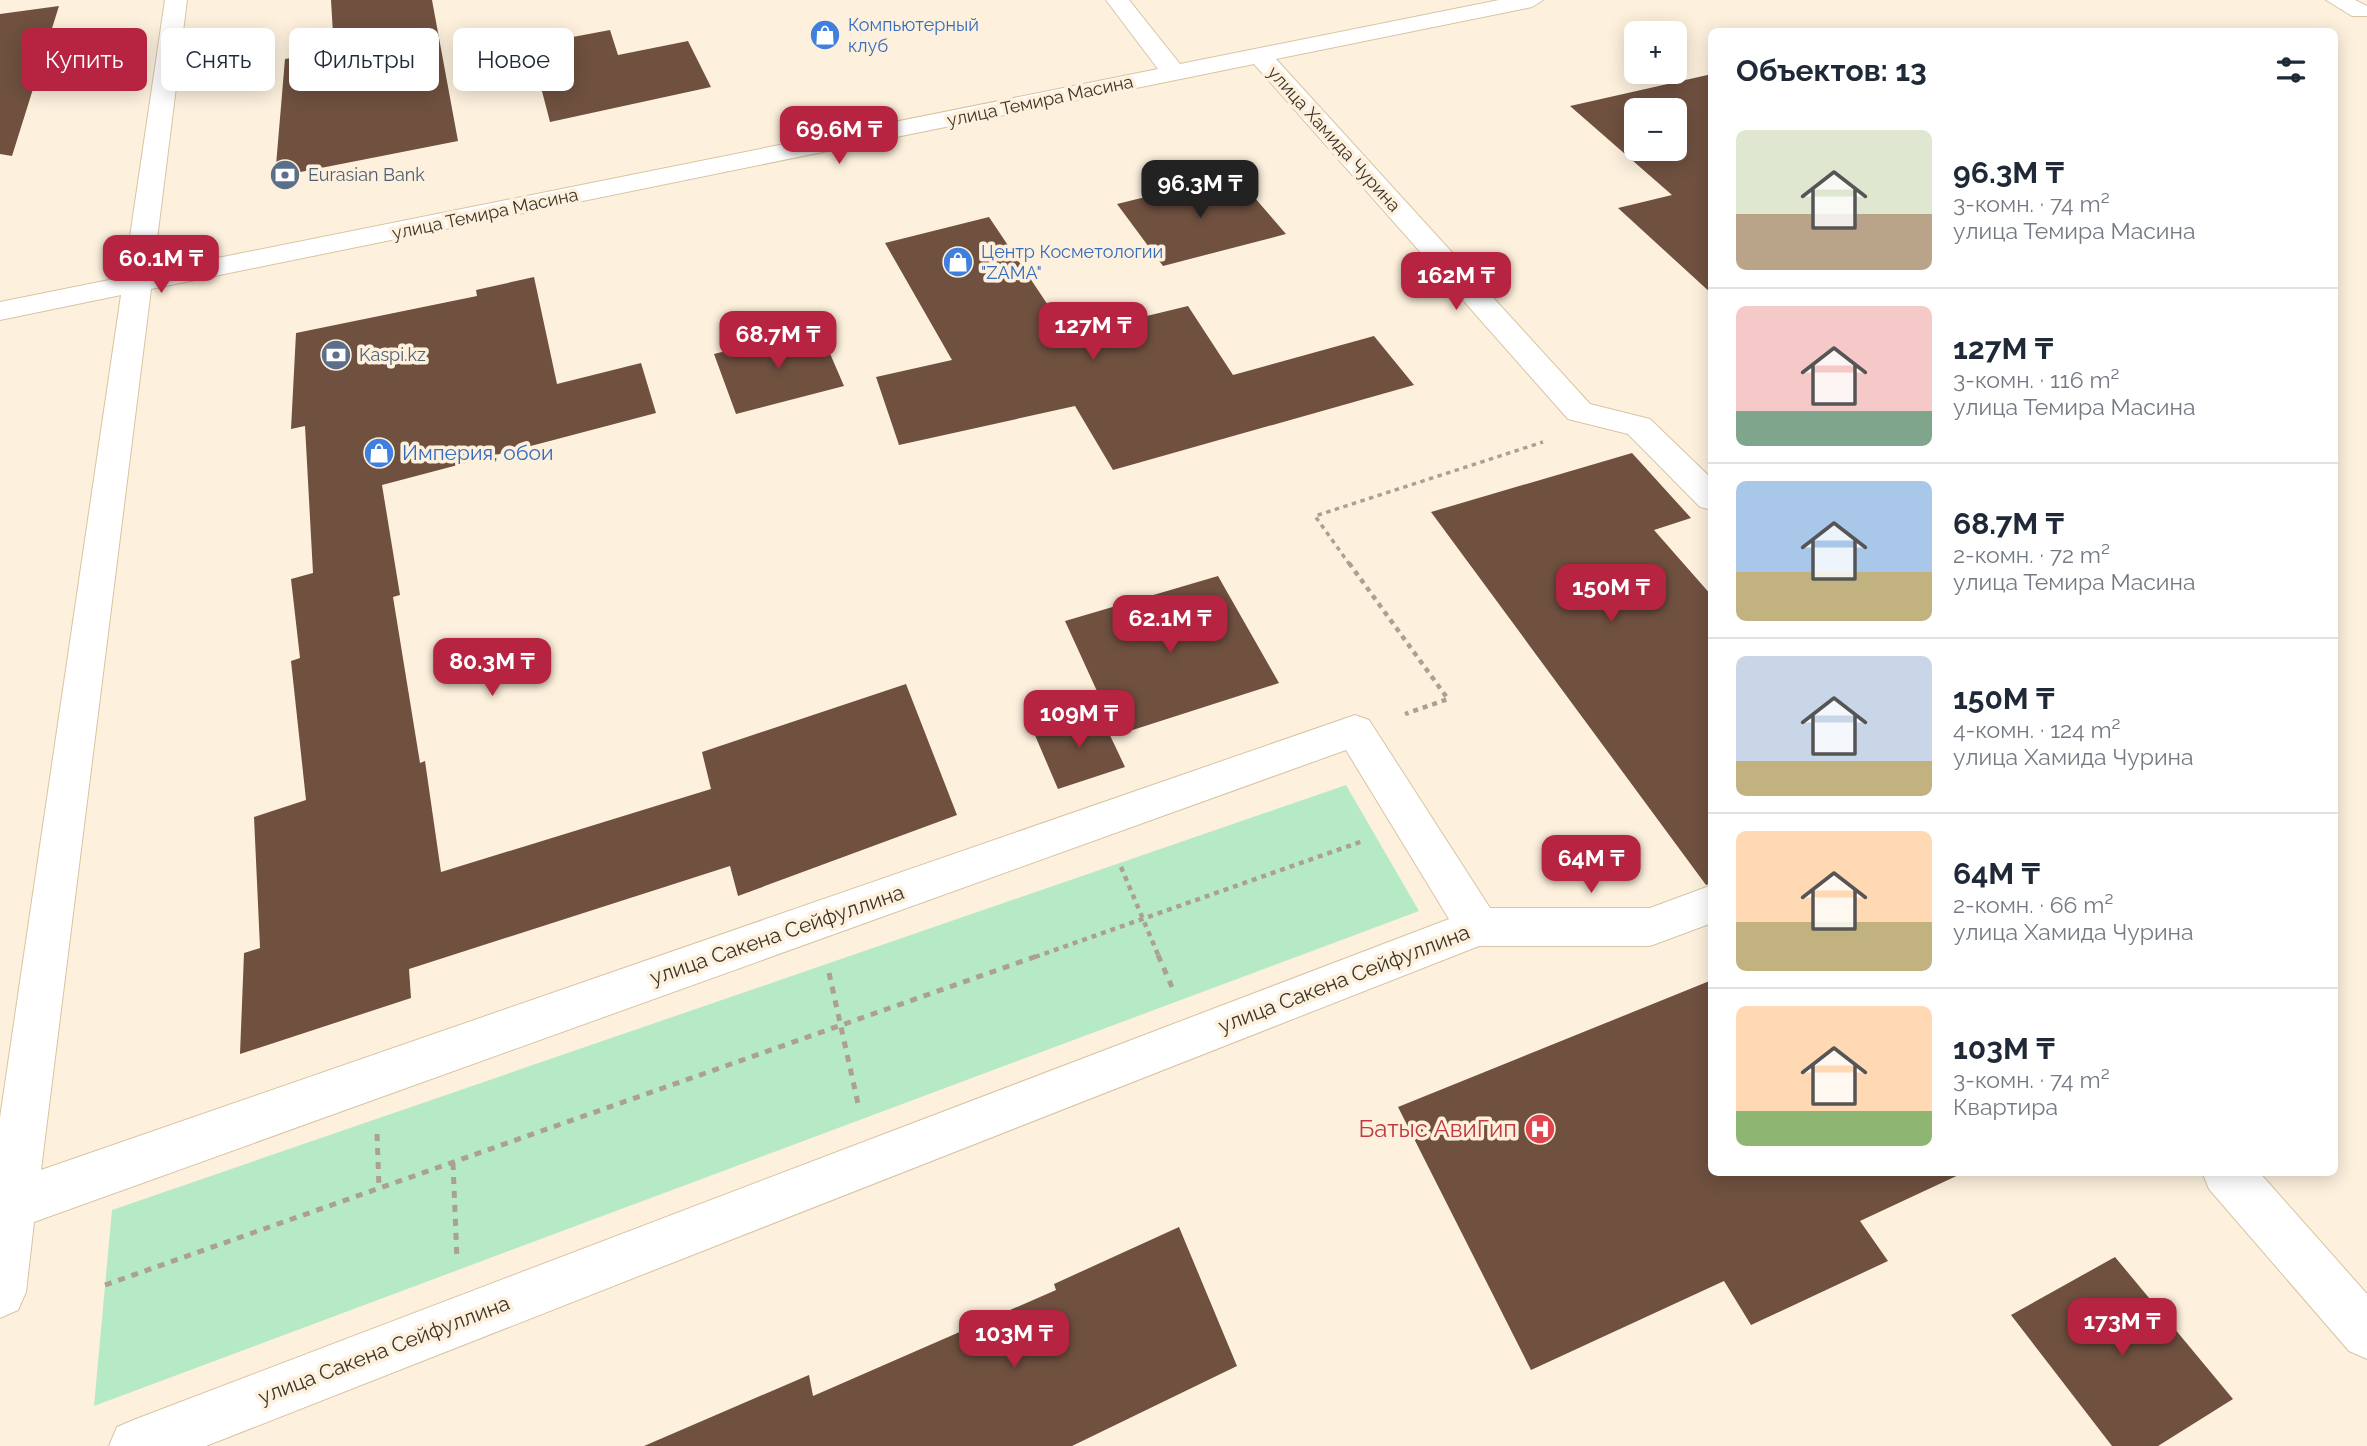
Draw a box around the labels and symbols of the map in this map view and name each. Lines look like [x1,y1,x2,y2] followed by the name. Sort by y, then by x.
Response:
[848,14,979,56] place label: Компьютерный клуб
[808,18,842,52] shop icon: Компьютерный клуб
[1264,62,1405,216] street label: улица Хамида Чурина
[945,71,1135,131] street label: улица Темира Масина
[774,106,904,166] pin: 69.6M ₸
[268,158,302,192] bank icon: Eurasian Bank
[1135,160,1265,220] pin: 96.3M ₸
[308,164,425,185] place label: Eurasian Bank
[390,184,580,244] street label: улица Темира Масина
[96,236,226,295] pin: 60.1M ₸
[981,241,1163,283] place label: Центр Косметологии "ZAMA"
[941,245,975,279] shop icon: Центр Косметологии "ZAMA"
[1399,252,1513,312] pin: 162M ₸
[1036,302,1150,362] pin: 127M ₸
[713,312,843,371] pin: 68.7M ₸
[319,338,353,372] bank icon: Kaspi.kz
[359,344,426,365] place label: Kaspi.kz
[362,436,396,470] shop icon: Империя, обои
[402,440,554,465] place label: Империя, обои
[1554,564,1668,624] pin: 150M ₸
[1105,596,1235,655] pin: 62.1M ₸
[427,638,557,698] pin: 80.3M ₸
[1022,690,1136,750] pin: 109M ₸
[1542,836,1640,895] pin: 64M ₸
[646,879,907,990] street label: улица Сакена Сейфуллина
[1215,919,1473,1038] street label: улица Сакена Сейфуллина
[1523,1112,1557,1146] hospital icon: Батыс АвиГип
[1359,1114,1517,1143] place label: Батыс АвиГип
[255,1290,513,1409] street label: улица Сакена Сейфуллина
[2065,1298,2179,1358] pin: 173M ₸
[957,1310,1071,1370] pin: 103M ₸

